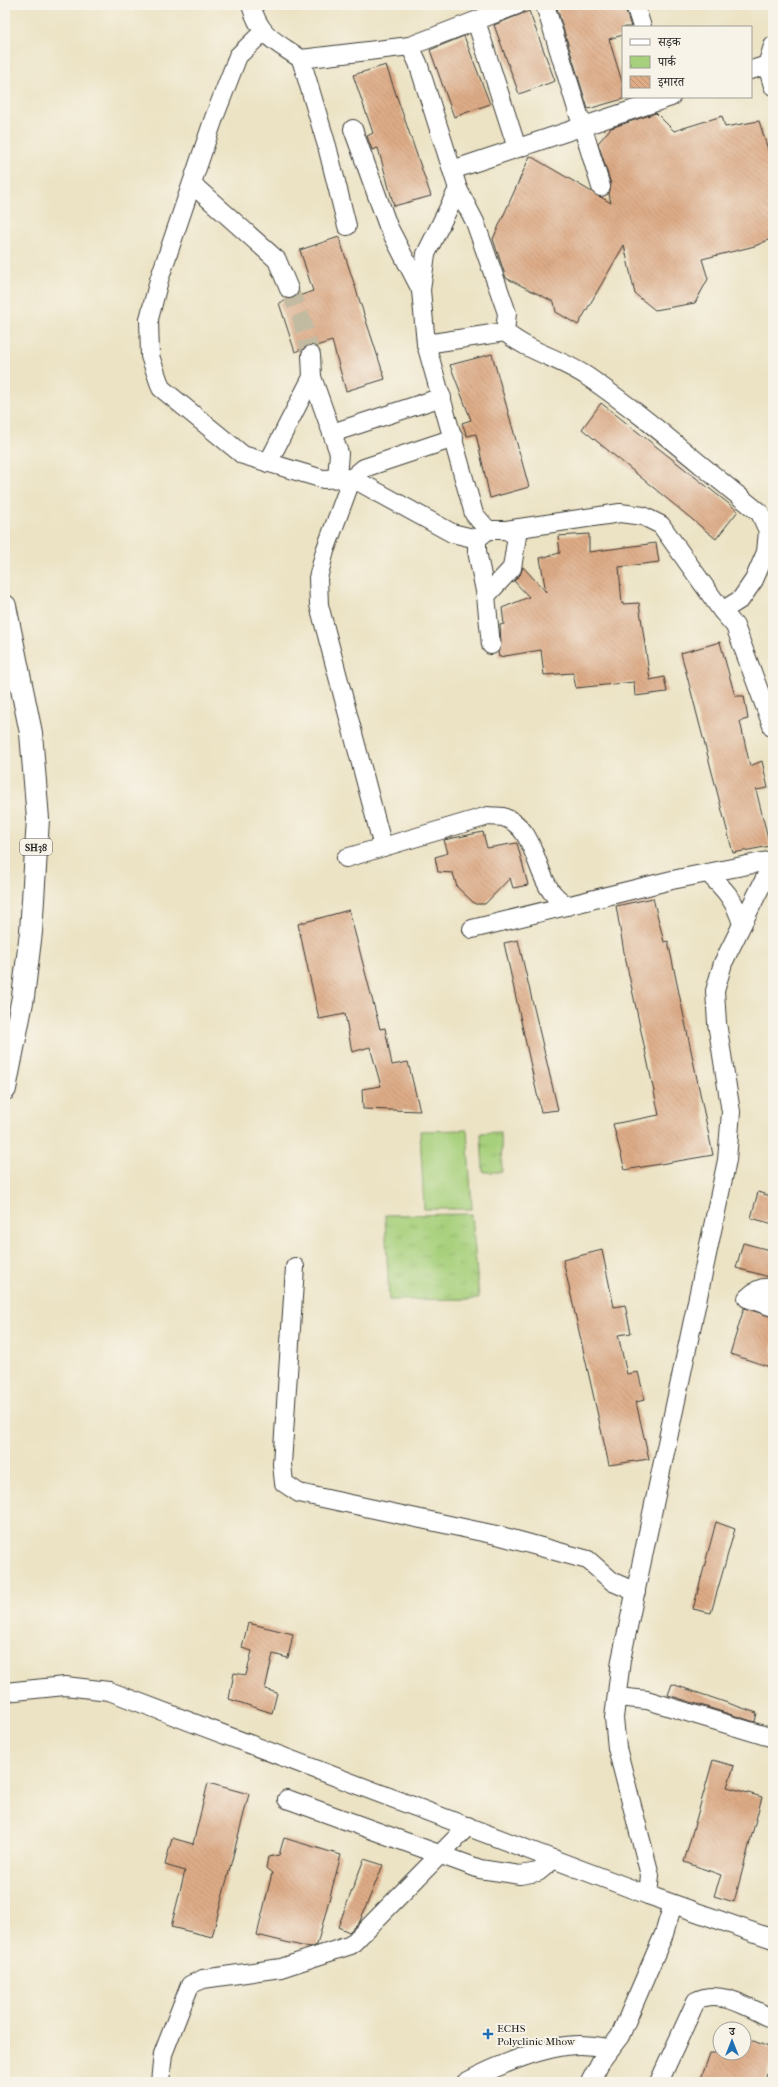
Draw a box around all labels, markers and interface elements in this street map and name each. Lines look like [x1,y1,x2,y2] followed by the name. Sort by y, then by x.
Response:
[622,26,752,98] legend
[657,35,682,49] text: सड़क
[657,55,677,69] text: पार्क
[657,75,685,89] text: इमारत
[20,839,52,855] road number: SH38
[712,2021,752,2061] north arrow
[497,2022,576,2048] place label: ECHS Polyclinic Mhow
[728,2025,736,2038] text: उ
[482,2028,494,2040] marker: ECHS Polyclinic Mhow

